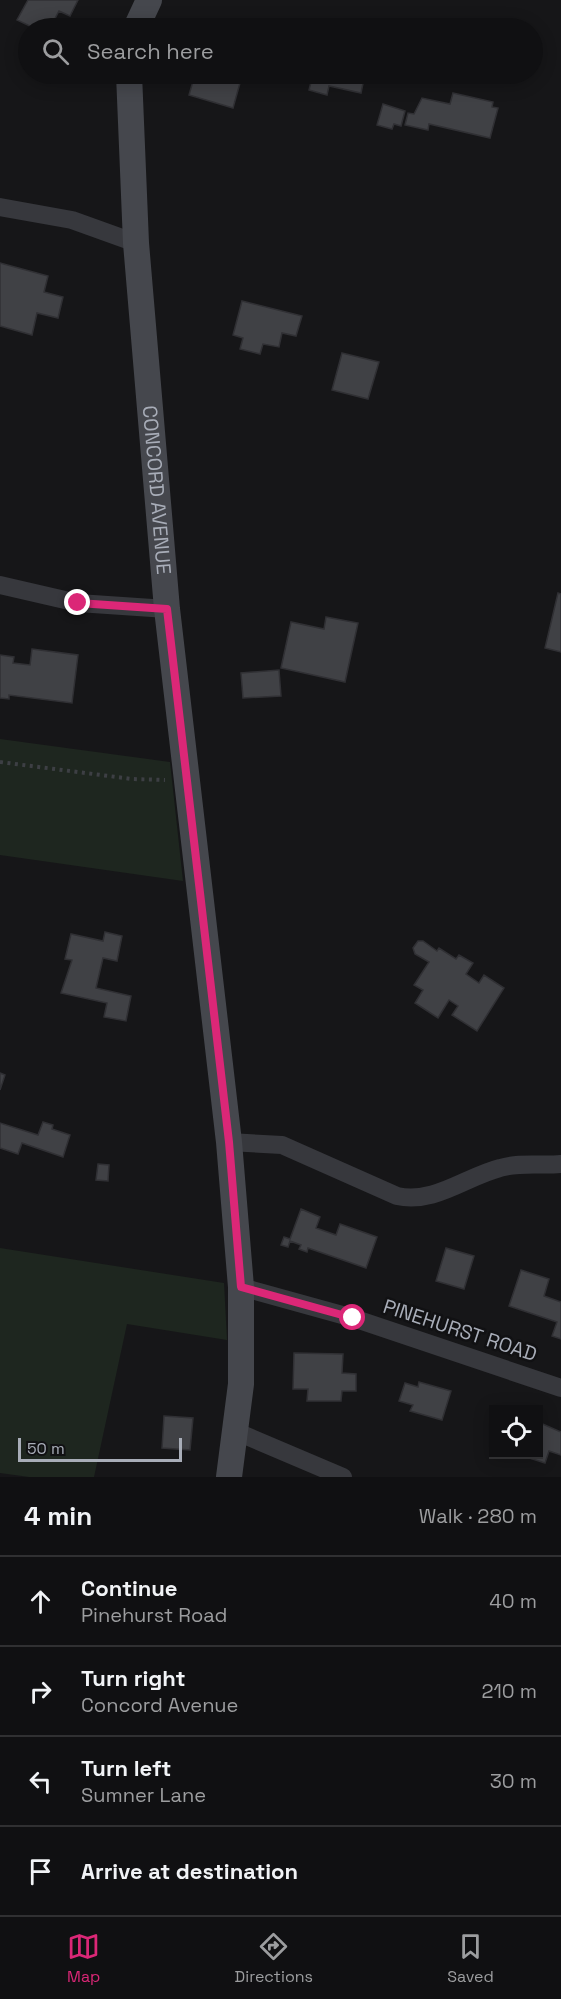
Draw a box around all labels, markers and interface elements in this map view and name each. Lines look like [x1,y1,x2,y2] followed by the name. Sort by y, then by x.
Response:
[18,18,543,84] search box
[39,35,72,68] icon: search
[87,37,214,65] text: Search here
[137,404,177,576] street label: CONCORD AVENUE
[64,589,90,615] route end
[380,1293,540,1367] street label: PINEHURST ROAD
[339,1304,365,1330] route start
[489,1405,543,1459] map controls
[489,1405,543,1459] button: locate
[18,1435,182,1462] scale bar
[27,1438,65,1459] text: 50 m
[24,1499,92,1533] text: 4 min
[419,1503,537,1529] text: Walk · 280 m
[81,1574,177,1602] text: Continue
[24,1585,57,1618] icon: ahead
[489,1588,537,1614] text: 40 m
[81,1602,227,1628] text: Pinehurst Road
[81,1664,186,1692] text: Turn right
[24,1675,57,1708] icon: right
[481,1678,537,1704] text: 210 m
[81,1692,238,1718] text: Concord Avenue
[81,1754,171,1782] text: Turn left
[24,1765,57,1798] icon: left
[490,1768,537,1794] text: 30 m
[81,1782,206,1808] text: Sumner Lane
[24,1855,57,1888] icon: arrive
[81,1857,298,1885] text: Arrive at destination
[67,1930,100,1987] tab: Map
[235,1930,313,1987] tab: Directions
[447,1930,494,1987] tab: Saved

